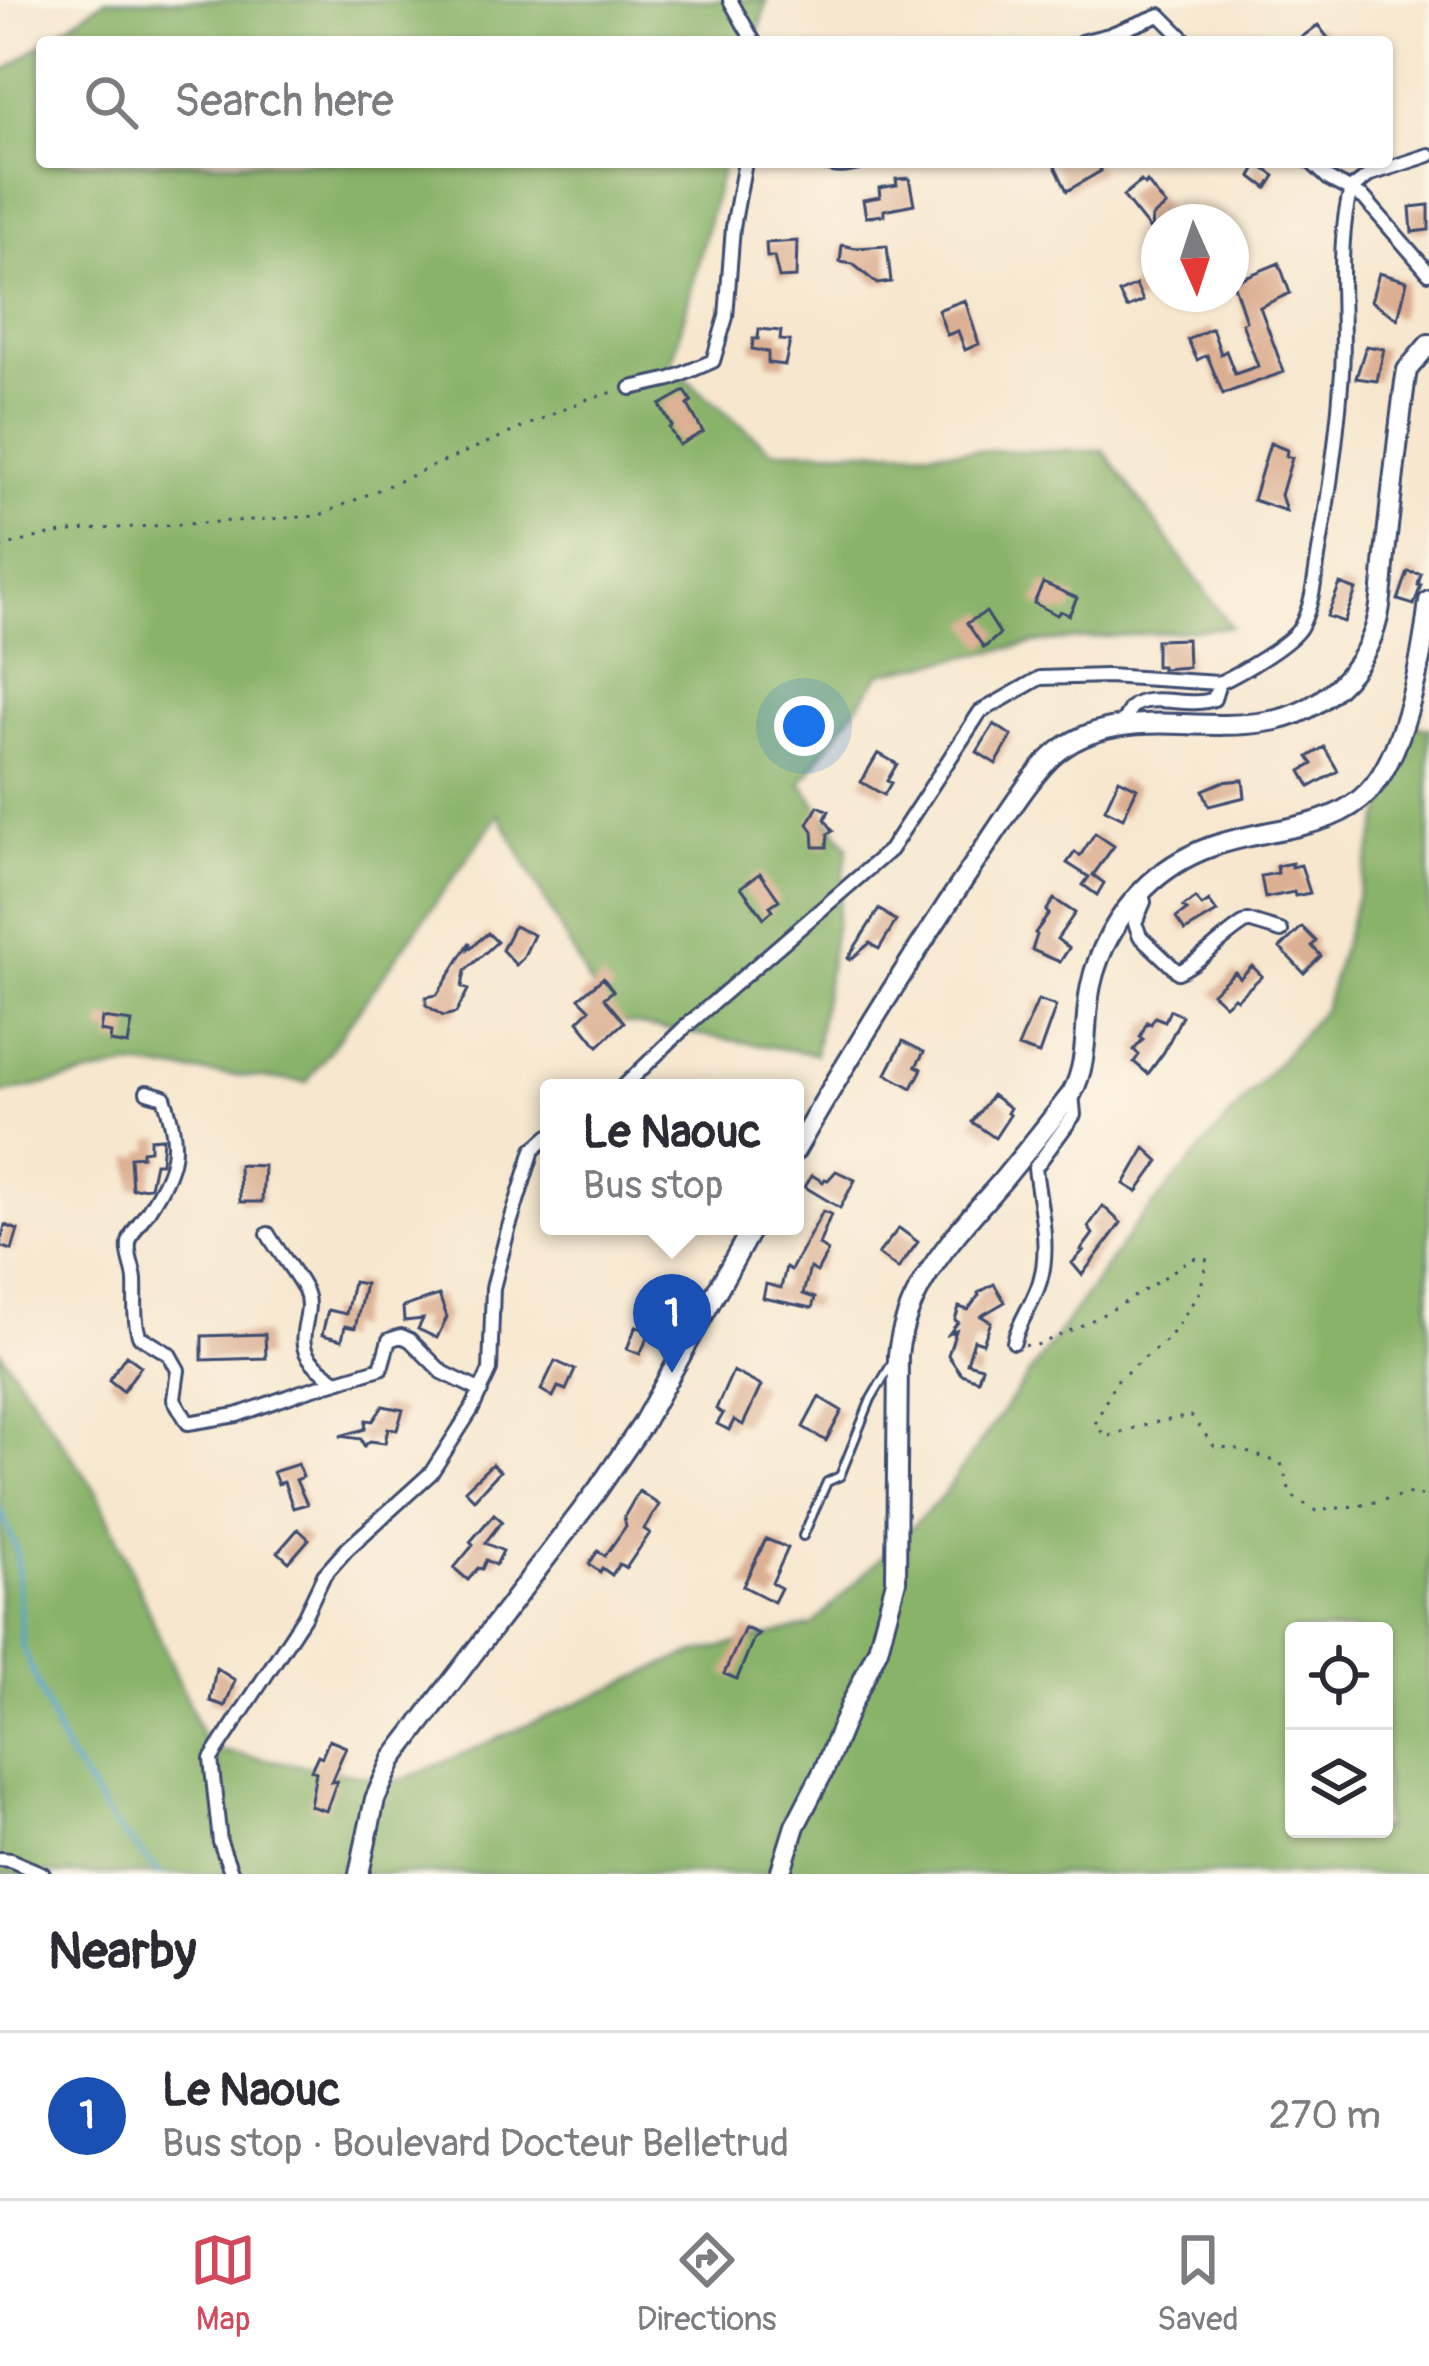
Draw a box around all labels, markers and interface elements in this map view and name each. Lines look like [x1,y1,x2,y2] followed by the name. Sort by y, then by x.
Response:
[36,36,1393,168] search box
[78,69,144,135] icon: search
[174,74,394,130] text: Search here
[1141,204,1249,312] north arrow
[774,696,834,756] your location
[540,1079,804,1235] popup
[583,1105,761,1161] text: Le Naouc
[583,1161,723,1210] text: Bus stop
[633,1274,711,1373] pin: 1
[1285,1622,1393,1838] map controls
[1285,1622,1393,1730] button: locate
[1285,1730,1393,1838] button: layers
[48,1920,196,1984] text: Nearby
[162,2063,340,2119] text: Le Naouc
[79,2091,95,2140] text: 1
[1269,2091,1381,2140] text: 270 m
[162,2119,789,2168] text: Bus stop · Boulevard Docteur Belletrud
[190,2227,256,2340] tab: Map
[637,2227,777,2340] tab: Directions
[1157,2227,1239,2340] tab: Saved

